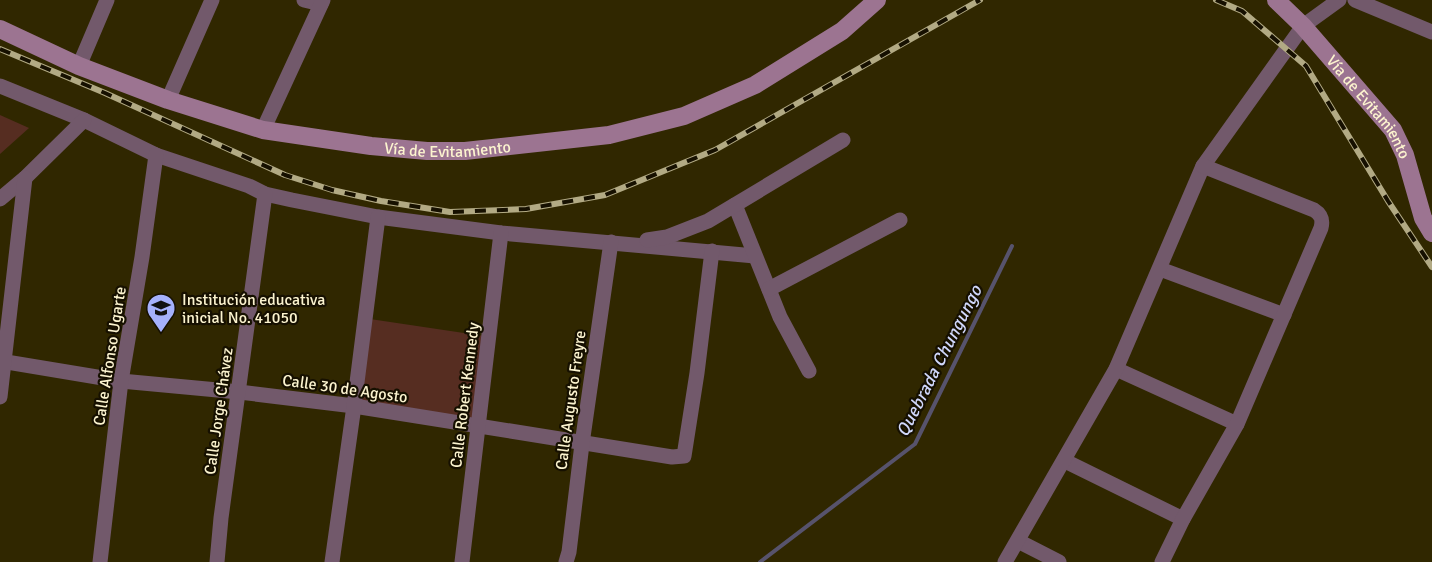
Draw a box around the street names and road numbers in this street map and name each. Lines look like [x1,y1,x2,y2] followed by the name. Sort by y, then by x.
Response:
[1322,51,1414,162] street label: Vía de Evitamiento
[383,137,512,162] street label: Vía de Evitamiento
[89,285,131,427] street label: Calle Alfonso Ugarte
[446,321,484,469] street label: Calle Robert Kennedy
[551,329,591,471] street label: Calle Augusto Freyre
[200,346,238,476] street label: Calle Jorge Chávez
[281,370,409,408] street label: Calle 30 de Agosto

